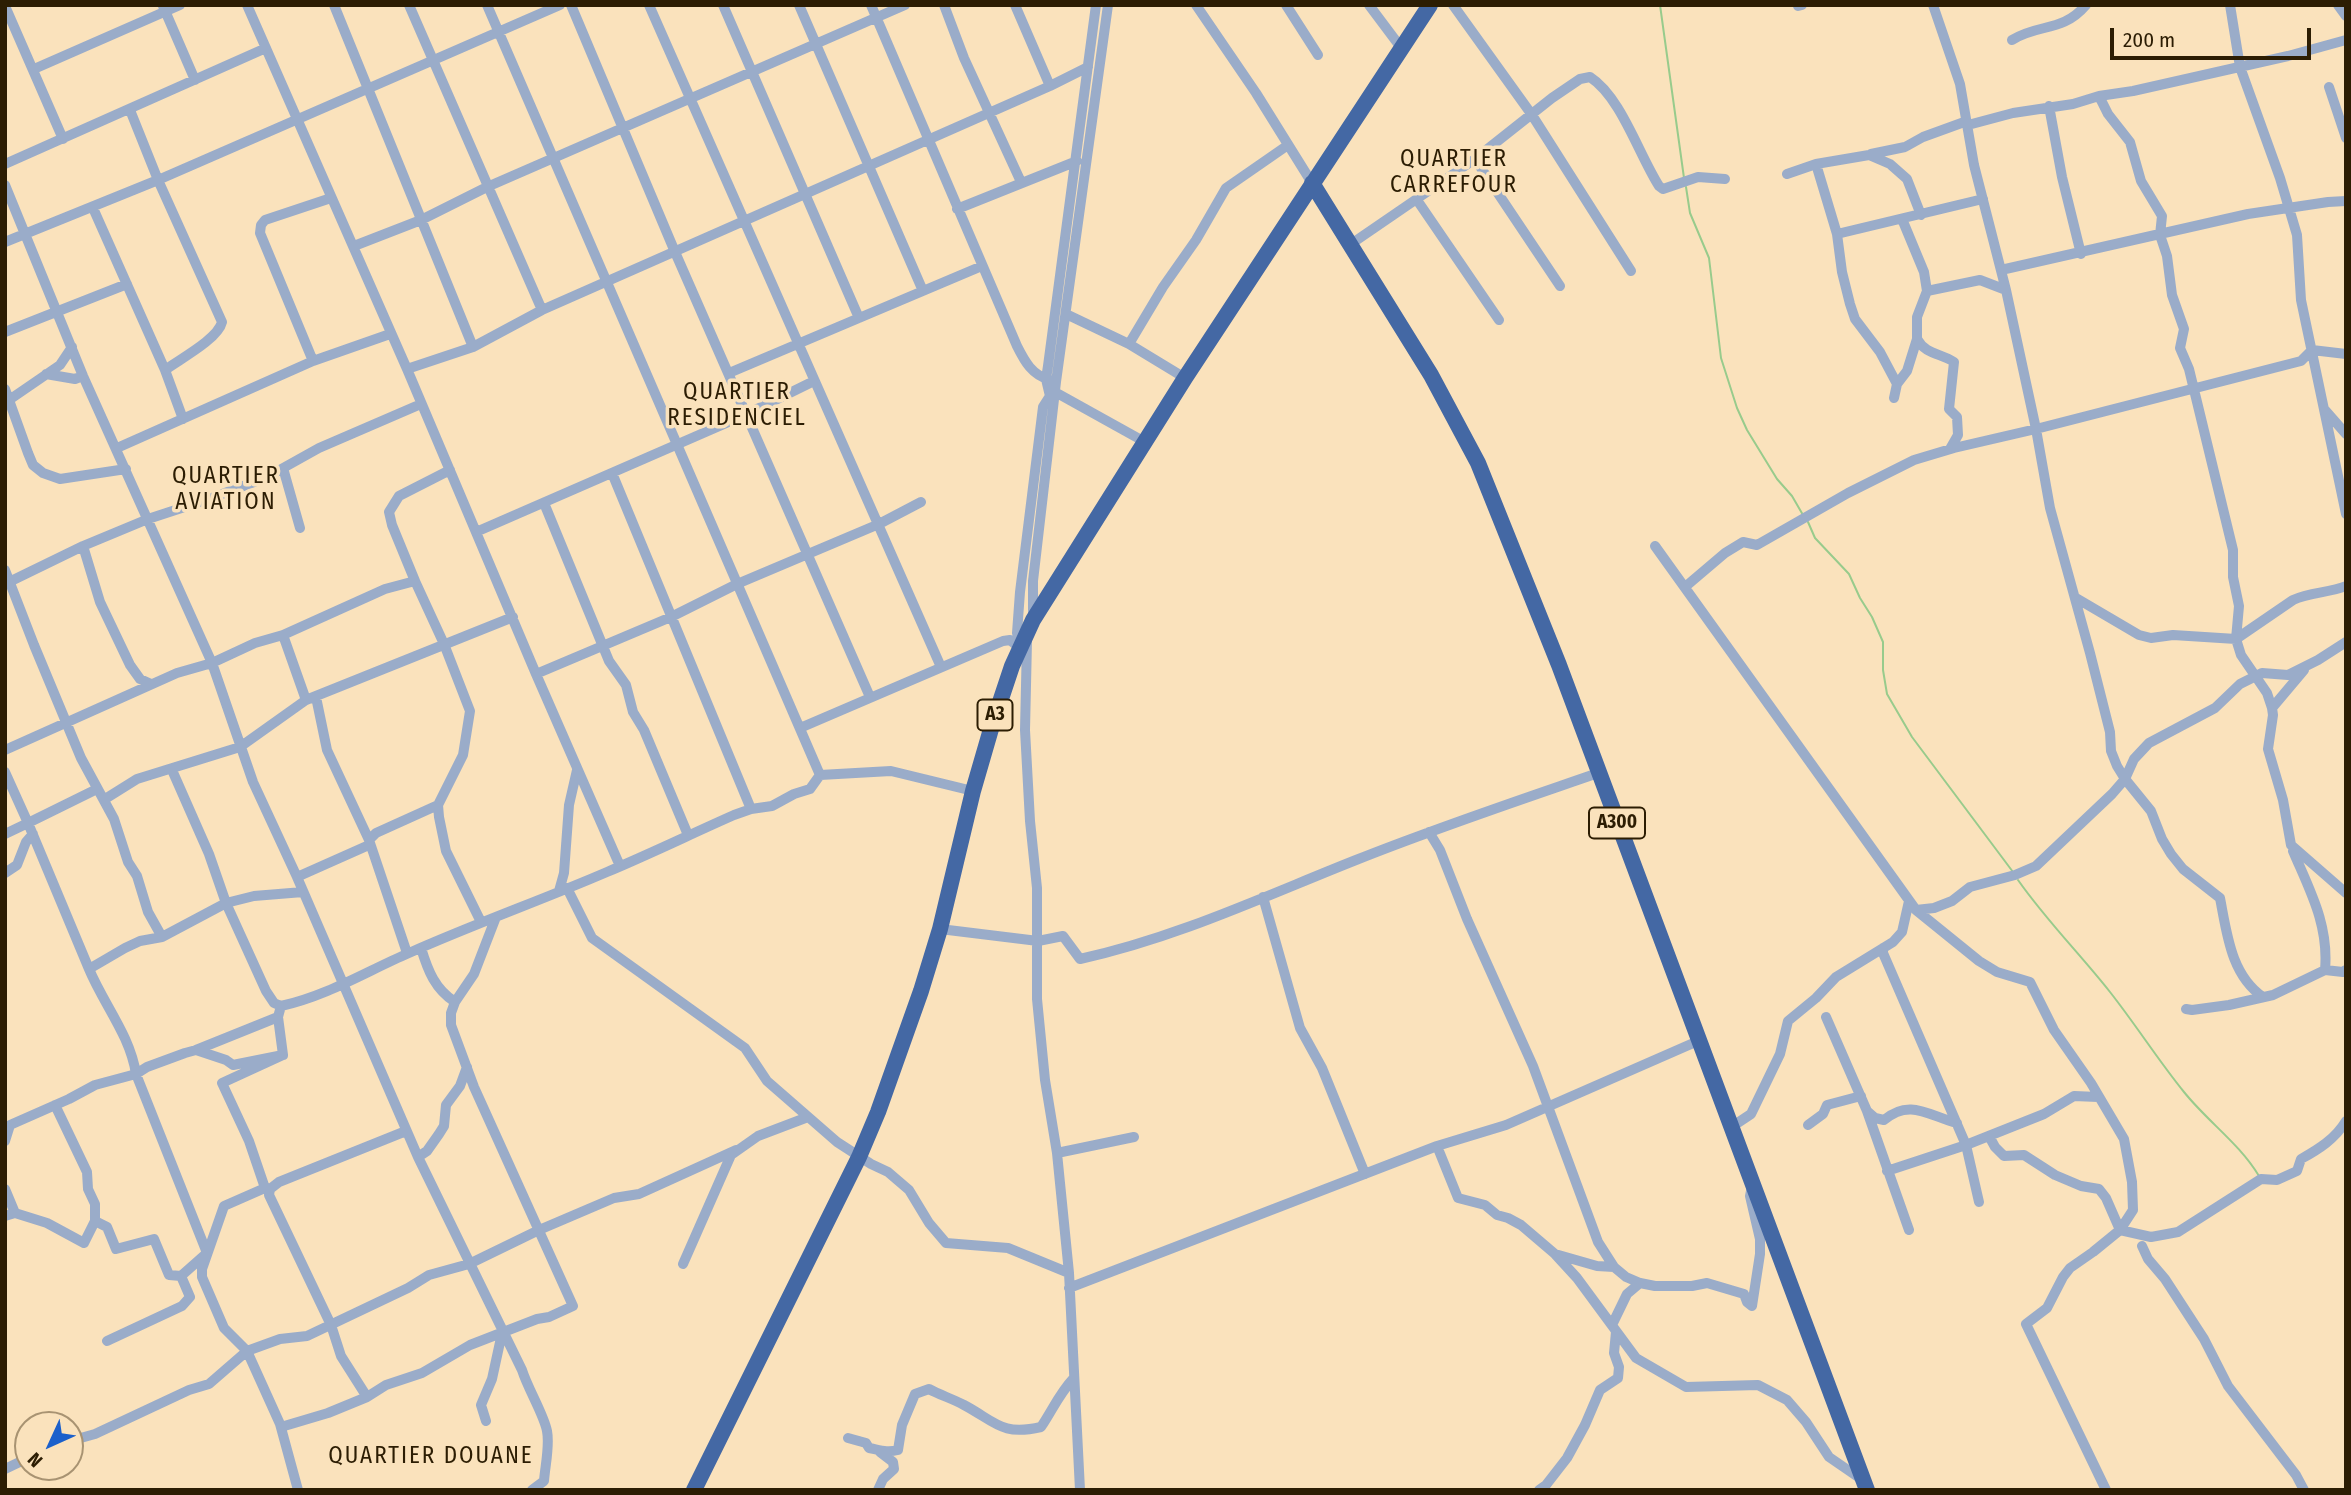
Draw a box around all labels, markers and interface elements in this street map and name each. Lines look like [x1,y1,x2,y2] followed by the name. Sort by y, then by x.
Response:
[2113,14,2314,58] scale bar
[2123,27,2175,53] text: 200 m
[1391,146,1517,200] district label: QUARTIER CARREFOUR
[669,379,805,433] district label: QUARTIER RESIDENCIEL
[173,463,279,517] district label: QUARTIER AVIATION
[978,700,1012,730] road number: A3
[1589,808,1645,838] road number: A300
[14,1411,84,1481] north arrow
[330,1443,532,1471] district label: QUARTIER DOUANE
[23,1448,47,1472] text: N

